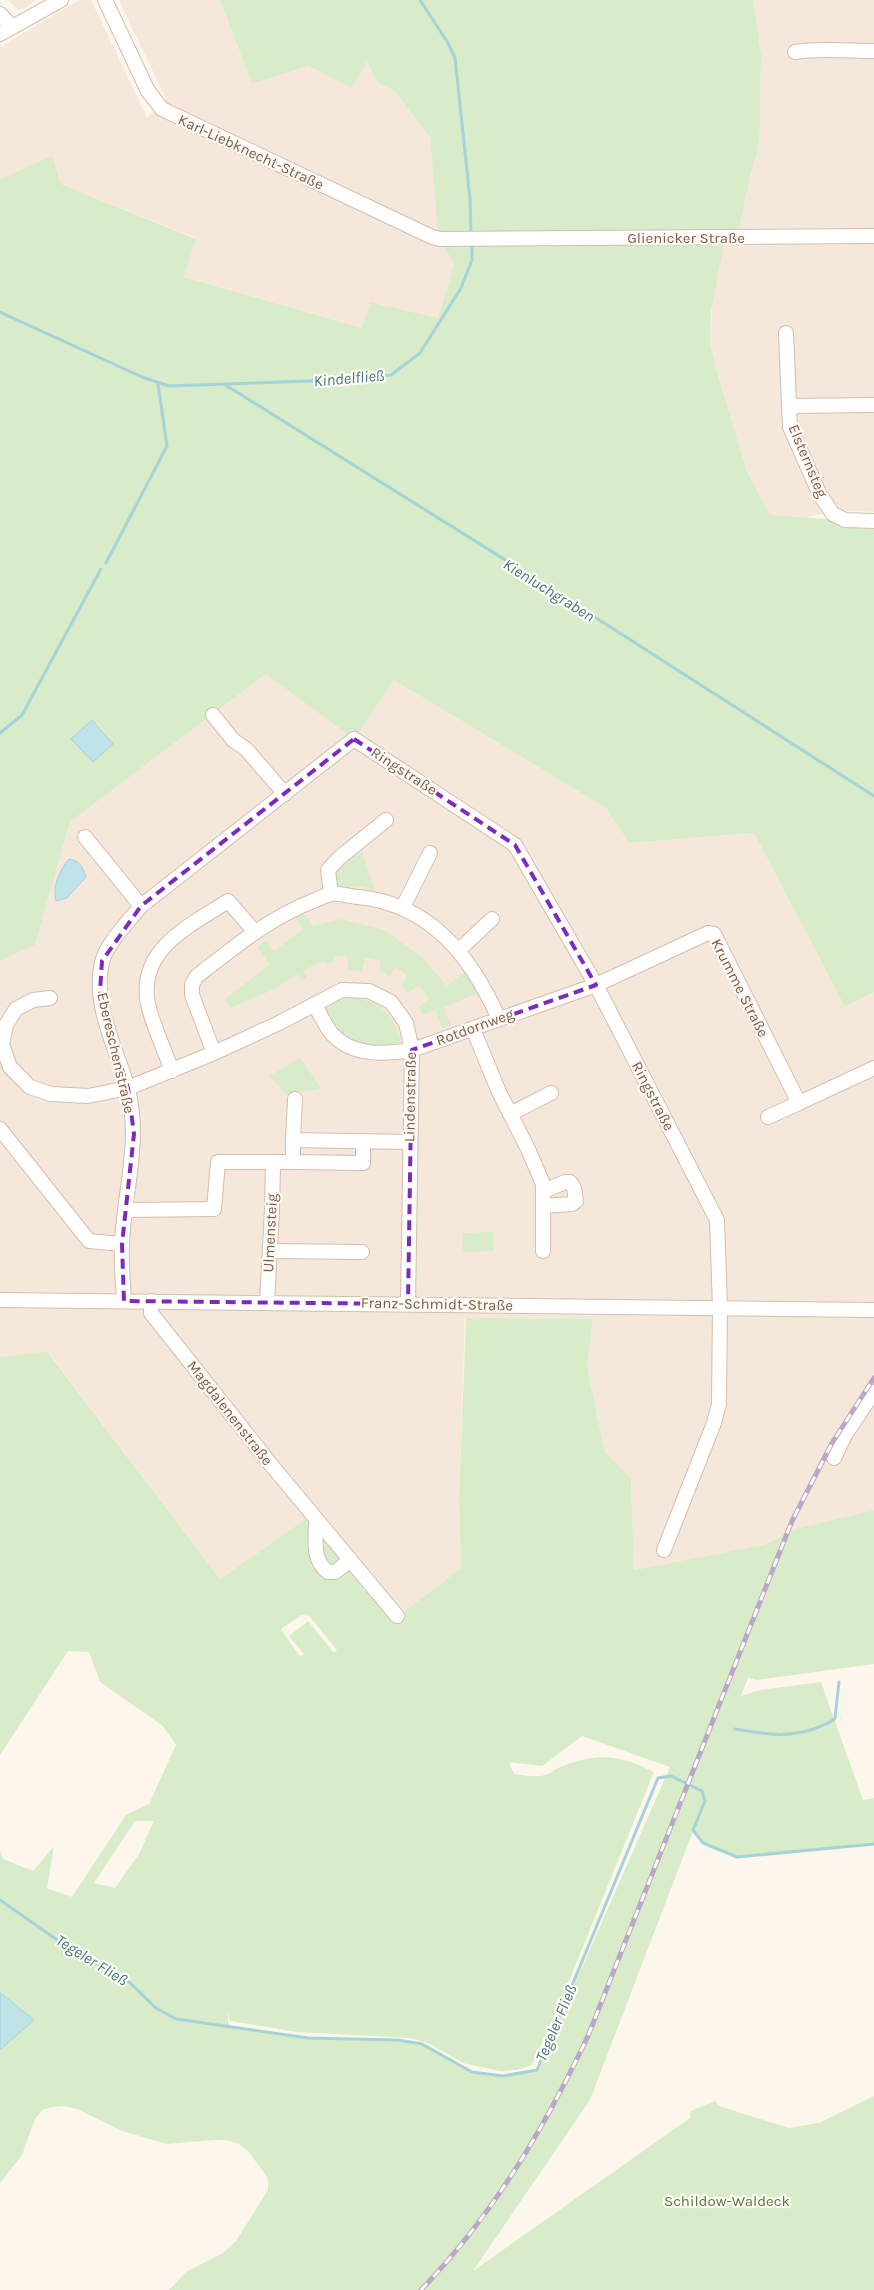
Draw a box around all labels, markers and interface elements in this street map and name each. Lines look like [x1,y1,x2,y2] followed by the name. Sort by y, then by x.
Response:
[175,110,327,194] street label: Karl-Liebknecht-Straße
[627,229,745,247] street label: Glienicker Straße
[313,365,385,391] water label: Kindelfließ
[784,422,832,501] street label: Elsternsteg
[500,554,598,626] water label: Kienluchgraben
[368,743,440,799] street label: Ringstraße
[707,936,773,1040] street label: Krumme Straße
[93,991,139,1115] street label: Ebereschenstraße
[434,1004,517,1049] street label: Rotdornweg
[400,1052,420,1142] street label: Lindenstraße
[628,1058,678,1134] street label: Ringstraße
[259,1193,281,1273] street label: Ulmensteig
[361,1294,513,1314] street label: Franz-Schmidt-Straße
[183,1357,277,1469] street label: Magdalenenstraße
[52,1930,132,1990] water label: Tegeler Fließ
[531,1982,581,2064] water label: Tegeler Fließ
[664,2192,790,2210] park label: Schildow-Waldeck

